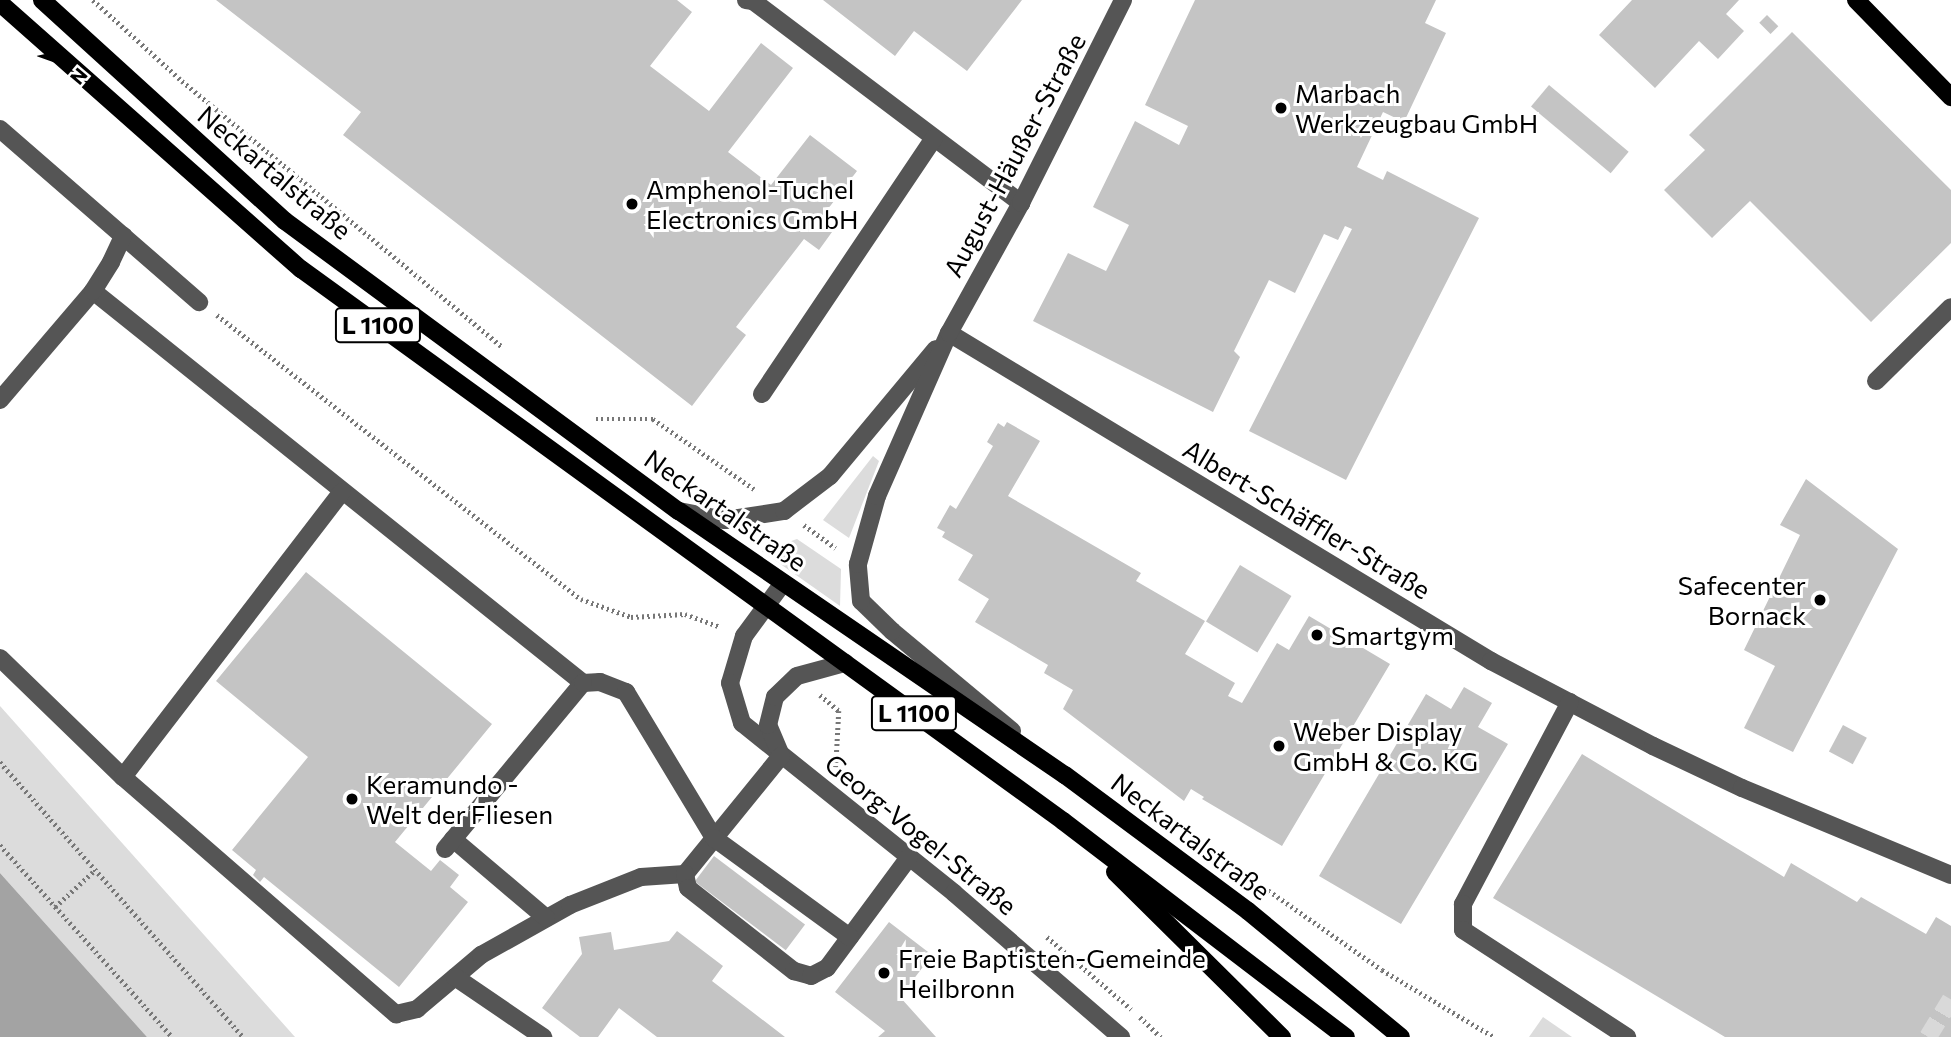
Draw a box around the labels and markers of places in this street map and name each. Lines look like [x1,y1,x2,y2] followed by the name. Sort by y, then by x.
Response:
[1295,77,1538,138] place label: Marbach Werkzeugbau GmbH
[1273,100,1289,116] marker: Marbach Werkzeugbau GmbH
[646,173,859,234] place label: Amphenol-Tuchel Electronics GmbH
[624,196,640,212] marker: Amphenol-Tuchel Electronics GmbH
[1678,569,1806,630] place label: Safecenter Bornack
[1812,592,1828,608] marker: Safecenter Bornack
[1331,619,1454,651] place label: Smartgym
[1309,627,1325,643] marker: Smartgym
[1293,715,1478,776] place label: Weber Display GmbH & Co. KG
[1271,738,1287,754] marker: Weber Display GmbH & Co. KG
[366,768,553,830] place label: Keramundo - Welt der Fliesen
[344,791,360,807] marker: Keramundo - Welt der Fliesen
[898,942,1206,1004] place label: Freie Baptisten-Gemeinde Heilbronn
[876,965,892,981] marker: Freie Baptisten-Gemeinde Heilbronn

